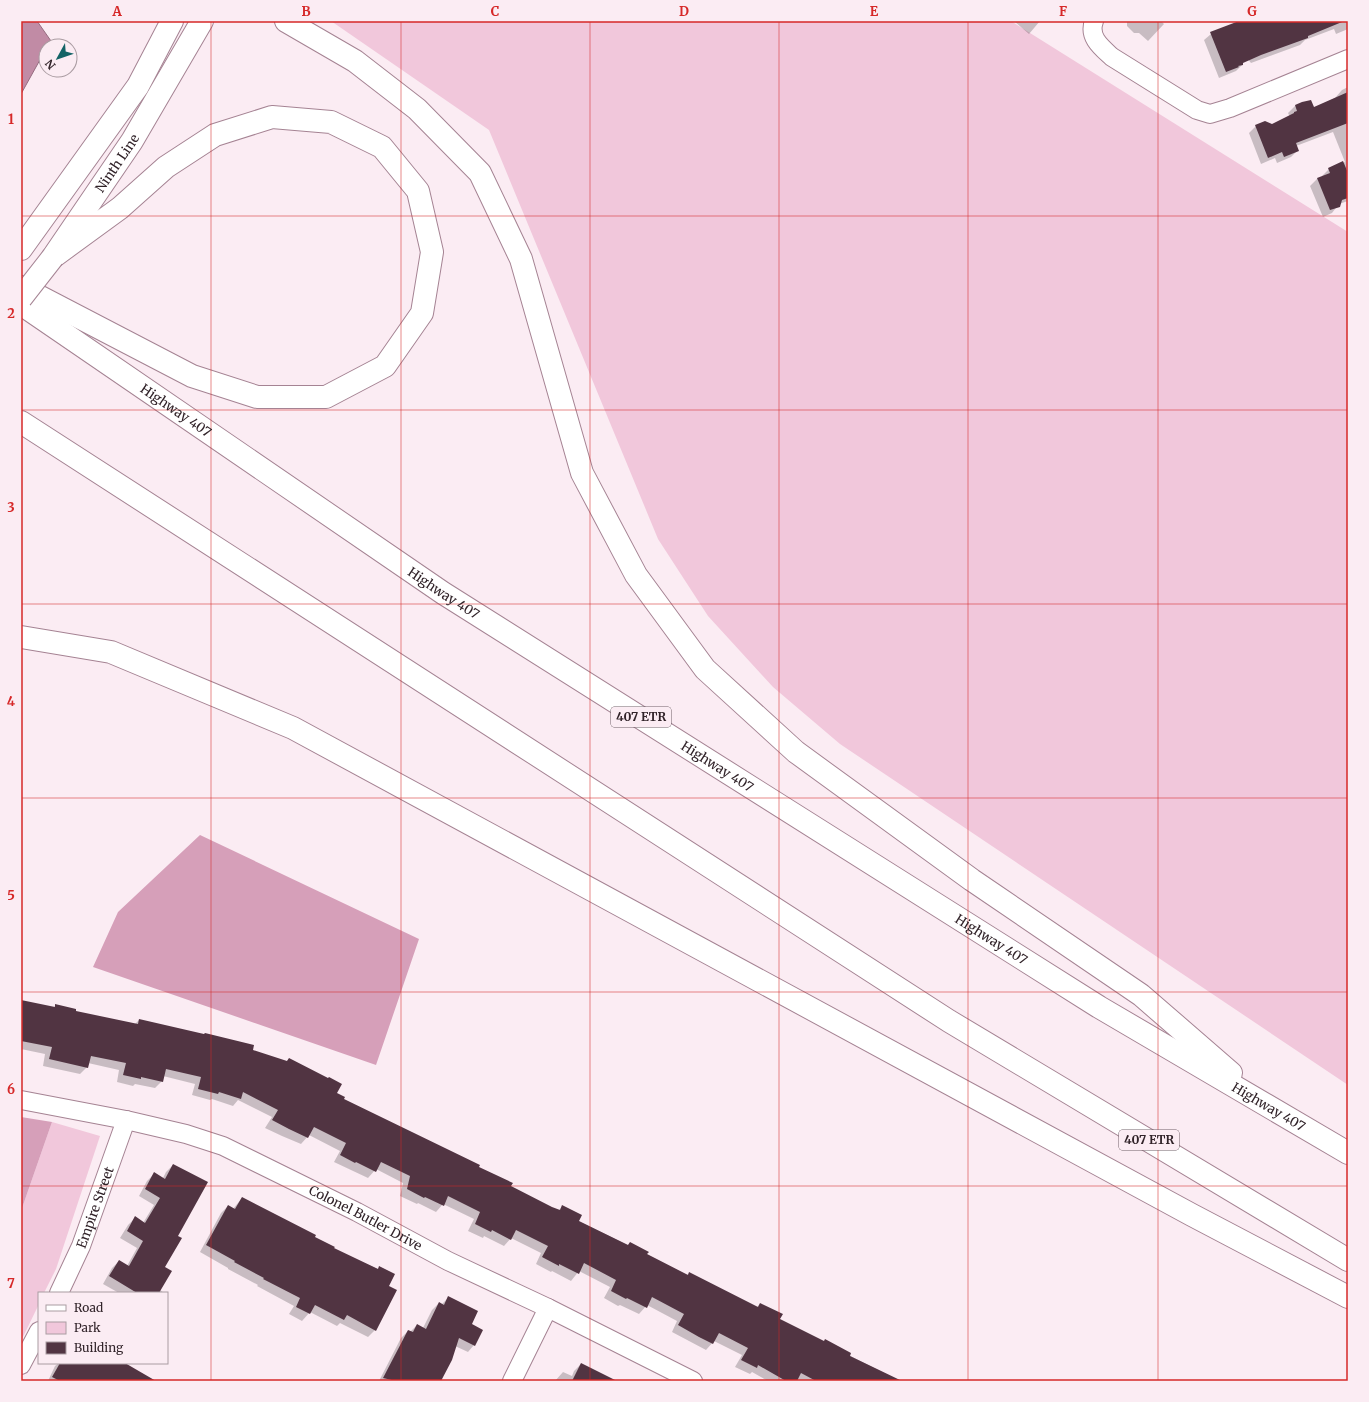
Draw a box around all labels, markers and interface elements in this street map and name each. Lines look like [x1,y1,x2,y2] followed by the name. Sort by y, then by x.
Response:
[111,3,122,20] text: A
[301,3,311,20] text: B
[491,3,500,20] text: C
[679,3,689,20] text: D
[870,3,879,20] text: E
[1059,3,1067,20] text: F
[1247,3,1257,20] text: G
[38,38,78,78] north arrow
[42,56,58,72] text: N
[8,111,14,128] text: 1
[92,131,143,196] street label: Ninth Line
[7,305,15,322] text: 2
[137,380,215,441] street label: Highway 407
[7,499,15,516] text: 3
[404,563,483,623] street label: Highway 407
[7,693,16,710] text: 4
[611,707,671,727] road number: 407 ETR
[678,737,757,796] street label: Highway 407
[7,887,15,904] text: 5
[952,910,1031,969] street label: Highway 407
[1229,1079,1309,1135] street label: Highway 407
[7,1081,15,1098] text: 6
[1119,1130,1179,1150] road number: 407 ETR
[73,1164,118,1251] street label: Empire Street
[306,1182,425,1255] street label: Colonel Butler Drive
[7,1275,15,1292] text: 7
[38,1292,168,1364] legend
[74,1300,103,1315] text: Road
[74,1320,101,1335] text: Park
[74,1340,124,1355] text: Building

